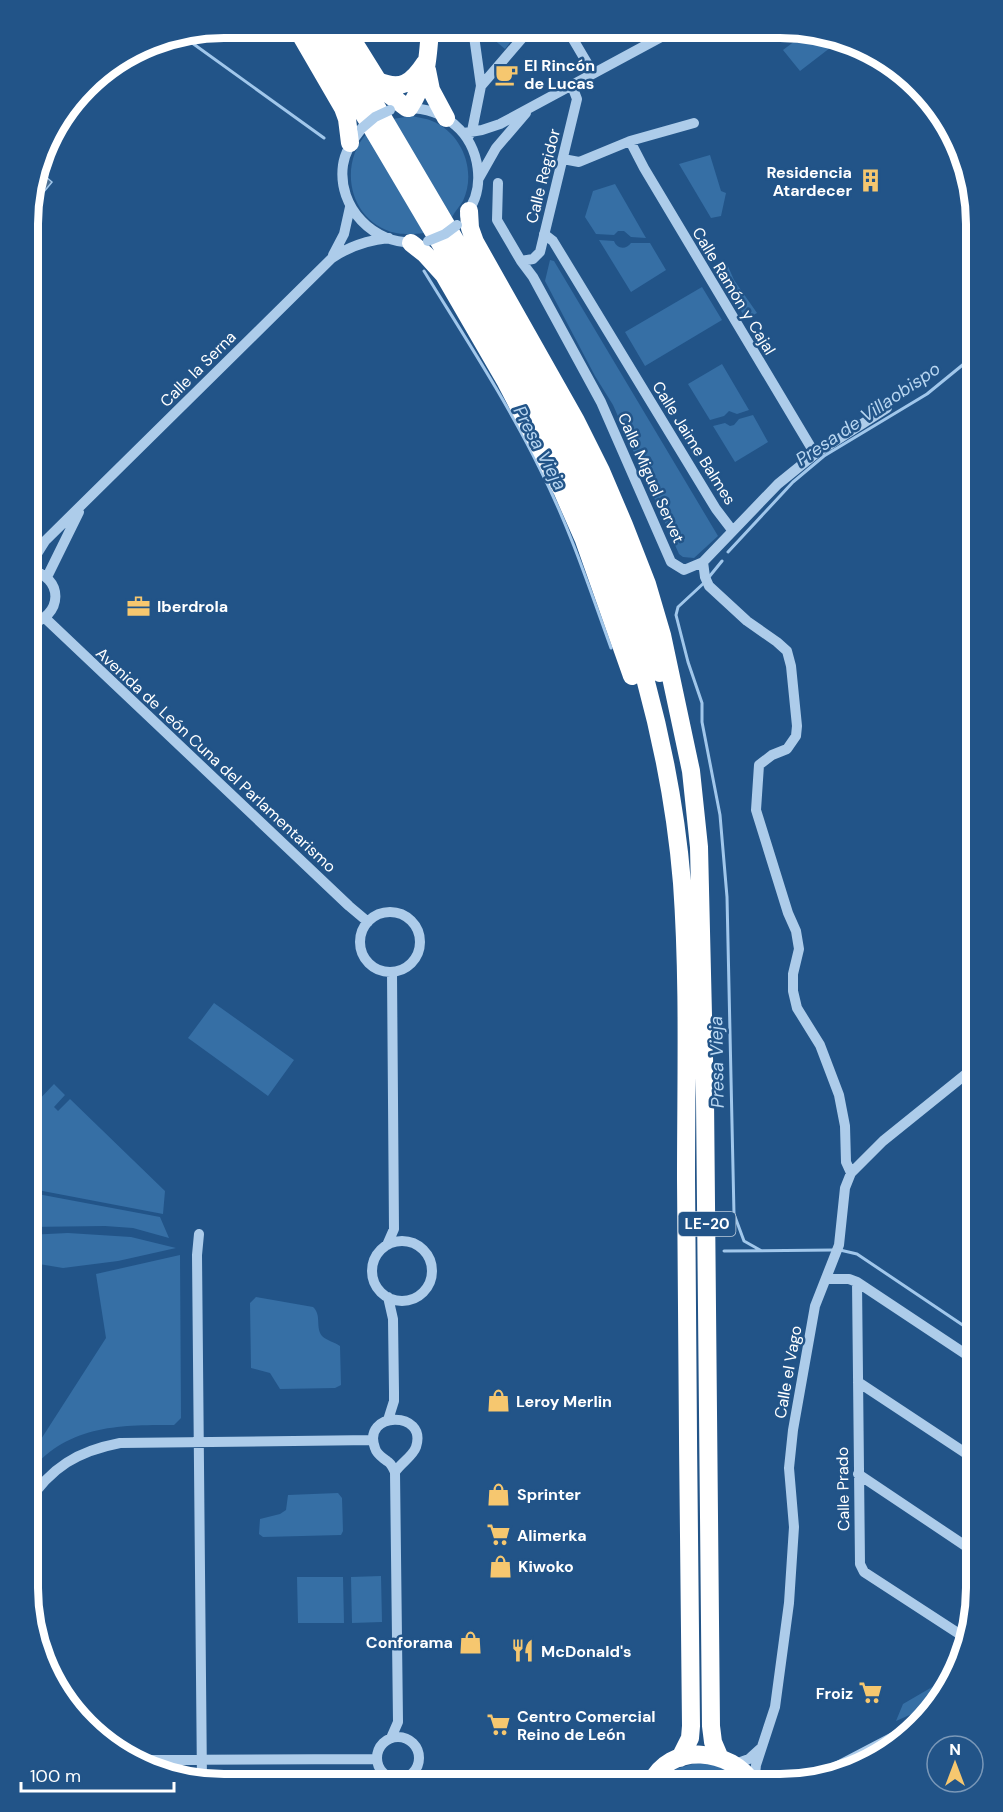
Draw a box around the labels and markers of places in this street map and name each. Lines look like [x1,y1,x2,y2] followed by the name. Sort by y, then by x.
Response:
[524,55,595,94] place label: El Rincón de Lucas
[493,61,519,87] cafe icon: El Rincón de Lucas
[766,162,852,201] place label: Residencia Atardecer
[857,168,883,194] building icon: Residencia Atardecer
[126,593,152,619] office icon: Iberdrola
[157,596,228,617] place label: Iberdrola
[485,1388,511,1414] shop icon: Leroy Merlin
[516,1391,612,1412] place label: Leroy Merlin
[486,1481,512,1507] shop icon: Sprinter
[517,1484,581,1505] place label: Sprinter
[486,1522,512,1548] supermarket icon: Alimerka
[517,1525,587,1546] place label: Alimerka
[487,1553,513,1579] shop icon: Kiwoko
[518,1556,574,1577] place label: Kiwoko
[458,1629,484,1655] shop icon: Conforama
[366,1632,453,1653] place label: Conforama
[510,1638,536,1664] restaurant icon: McDonald's
[541,1641,632,1662] place label: McDonald's
[858,1680,884,1706] supermarket icon: Froiz
[816,1683,853,1704] place label: Froiz
[517,1706,656,1745] place label: Centro Comercial Reino de León
[486,1712,512,1738] supermarket icon: Centro Comercial Reino de León

